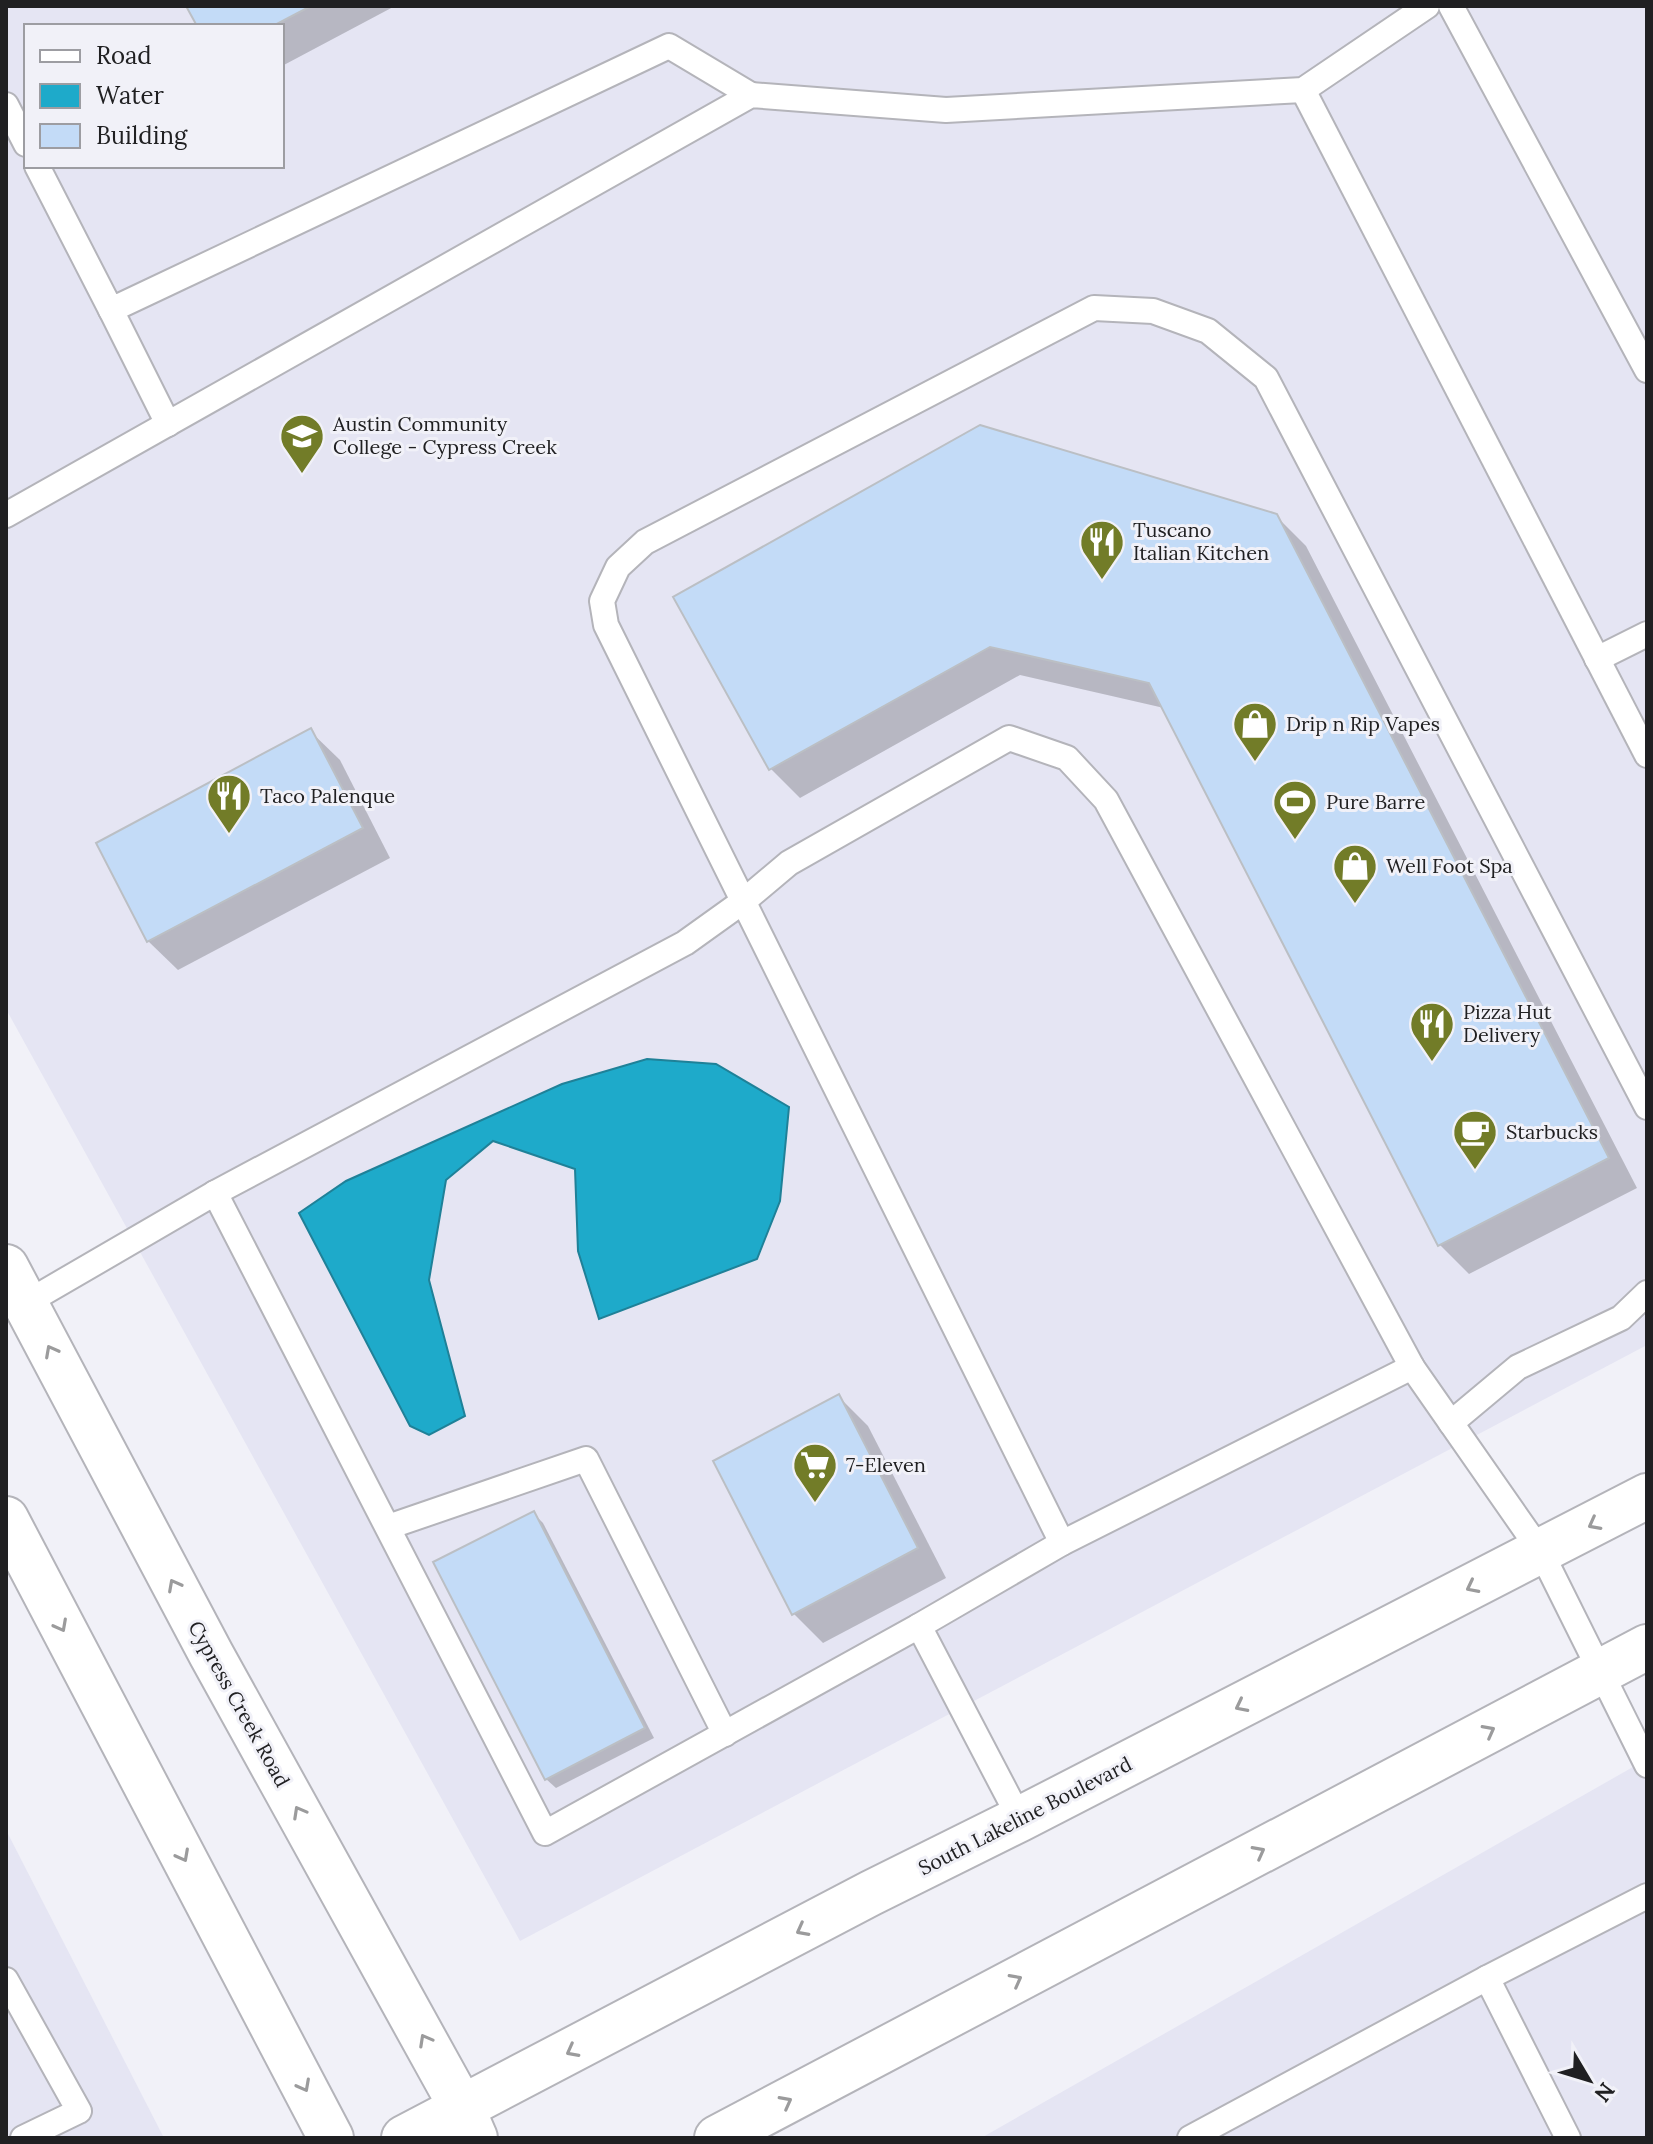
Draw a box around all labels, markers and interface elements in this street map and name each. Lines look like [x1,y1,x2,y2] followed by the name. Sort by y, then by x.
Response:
[24,24,284,168] legend
[96,40,152,71] text: Road
[96,80,164,111] text: Water
[96,120,188,151] text: Building
[332,411,557,459] place label: Austin Community College - Cypress Creek
[278,412,326,475] school or university icon: Austin Community College - Cypress Creek
[1133,517,1269,565] place label: Tuscano Italian Kitchen
[1078,518,1126,581] restaurant icon: Tuscano Italian Kitchen
[1231,700,1279,763] shop icon: Drip n Rip Vapes
[1286,711,1440,736] place label: Drip n Rip Vapes
[205,772,253,835] restaurant icon: Taco Palenque
[1271,778,1319,841] sports icon: Pure Barre
[260,783,395,808] place label: Taco Palenque
[1326,789,1426,814] place label: Pure Barre
[1331,842,1379,905] shop icon: Well Foot Spa
[1386,853,1513,878] place label: Well Foot Spa
[1463,999,1552,1047] place label: Pizza Hut Delivery
[1408,1000,1456,1063] restaurant icon: Pizza Hut Delivery
[1451,1108,1499,1171] cafe icon: Starbucks
[1506,1119,1598,1144] place label: Starbucks
[45,1345,60,1359] one-way arrow
[791,1441,839,1504] supermarket icon: 7-Eleven
[846,1452,926,1477] place label: 7-Eleven
[1588,1514,1603,1529] one-way arrow
[1466,1578,1480,1593] one-way arrow
[169,1579,184,1593] one-way arrow
[183,1616,295,1791] street label: Cypress Creek Road
[52,1617,67,1632] one-way arrow
[1234,1697,1249,1712] one-way arrow
[1481,1726,1495,1741] one-way arrow
[914,1751,1136,1880] street label: South Lakeline Boulevard
[293,1807,309,1821] one-way arrow
[1250,1846,1265,1861] one-way arrow
[173,1847,188,1862] one-way arrow
[796,1920,811,1935] one-way arrow
[1007,1974,1022,1989] one-way arrow
[419,2034,435,2048] one-way arrow
[1549,2040,1629,2120] north arrow
[566,2041,580,2056] one-way arrow
[294,2077,309,2092] one-way arrow
[1588,2077,1621,2108] text: N
[778,2096,792,2111] one-way arrow

